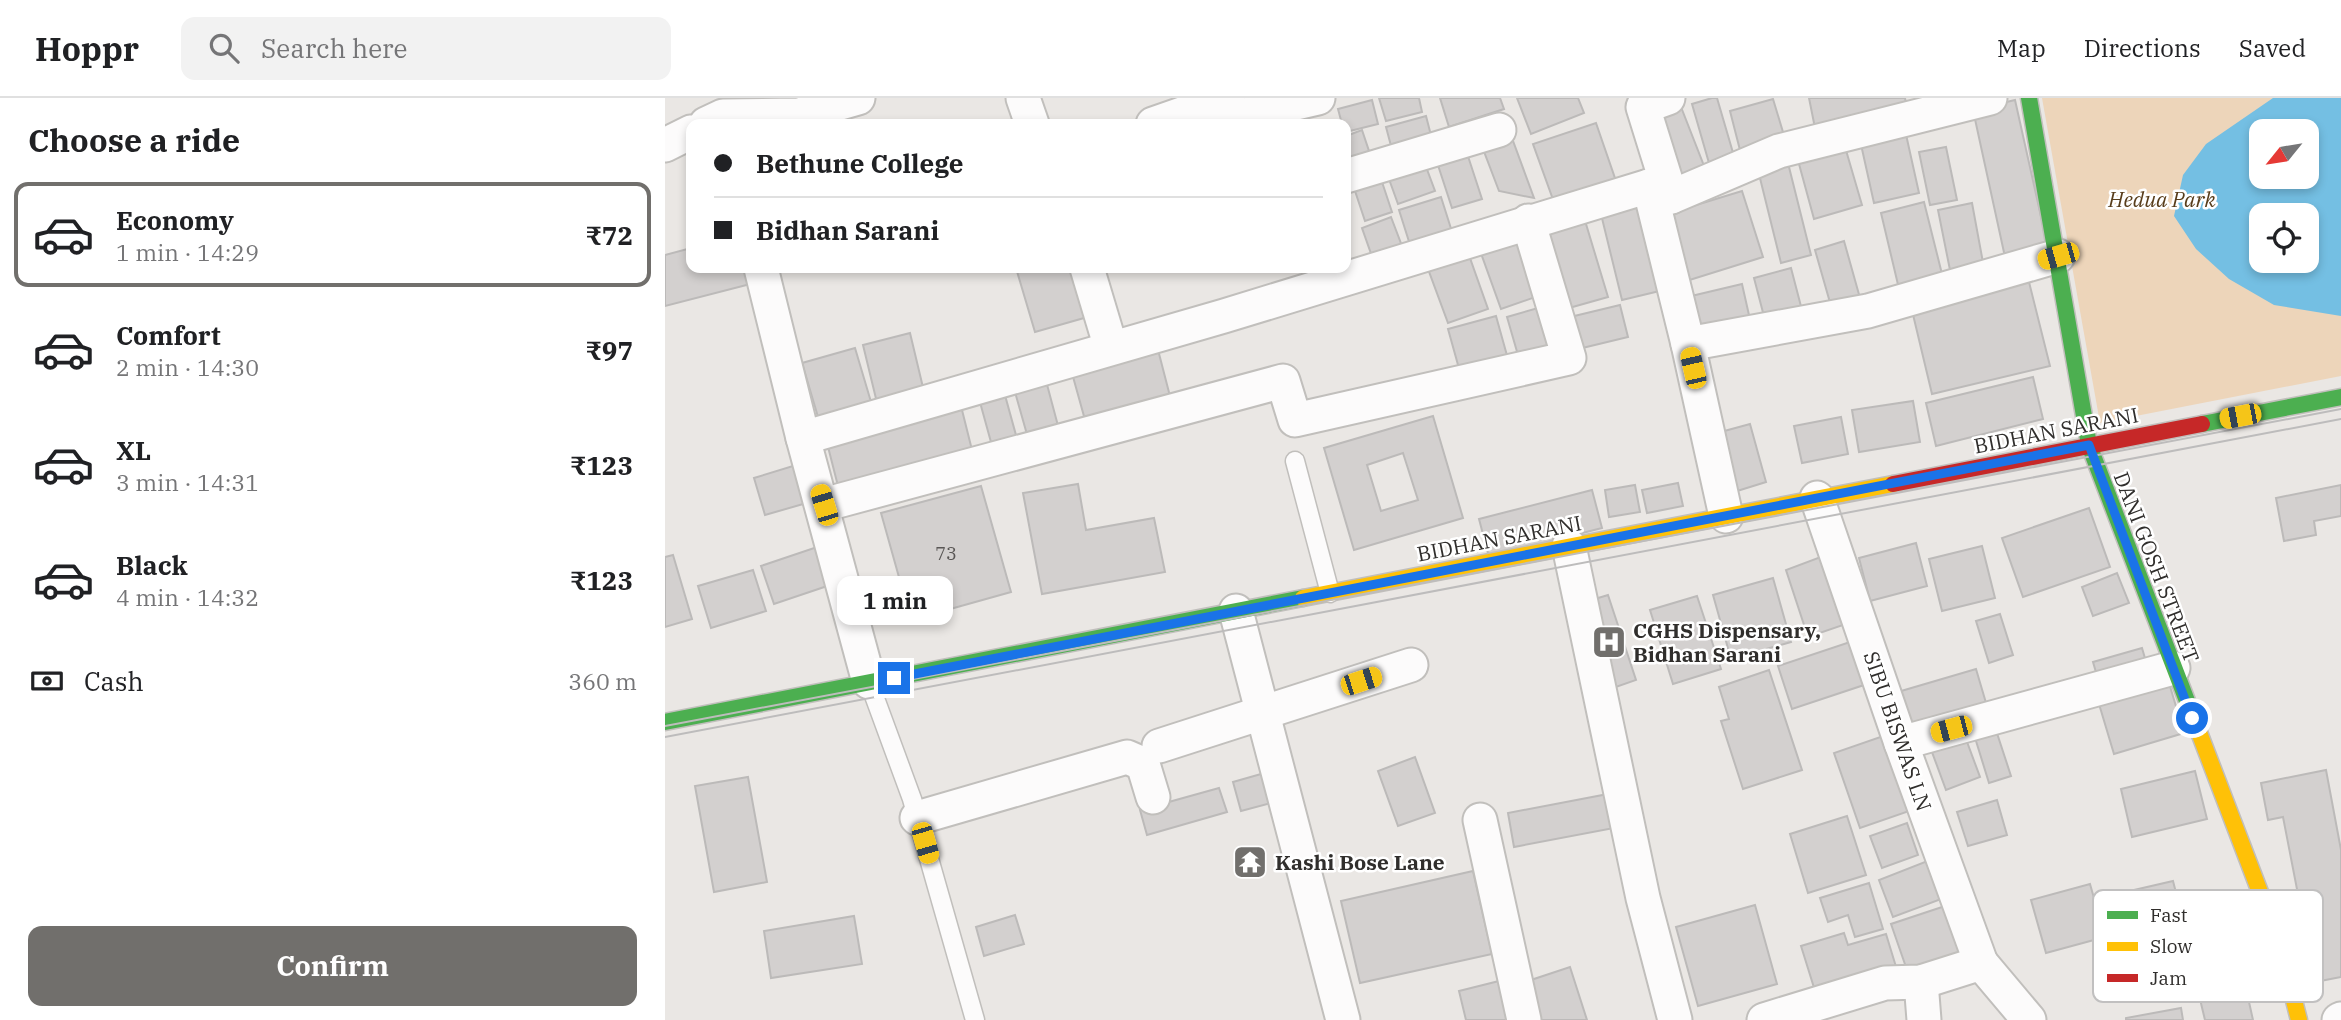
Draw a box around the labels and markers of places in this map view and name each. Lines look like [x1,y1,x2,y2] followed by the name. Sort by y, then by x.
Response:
[1633,616,1821,668] place label: CGHS Dispensary, Bidhan Sarani
[1590,623,1628,661] hospital icon: CGHS Dispensary, Bidhan Sarani
[1231,843,1269,881] temple icon: Kashi Bose Lane
[1275,848,1445,876] place label: Kashi Bose Lane

